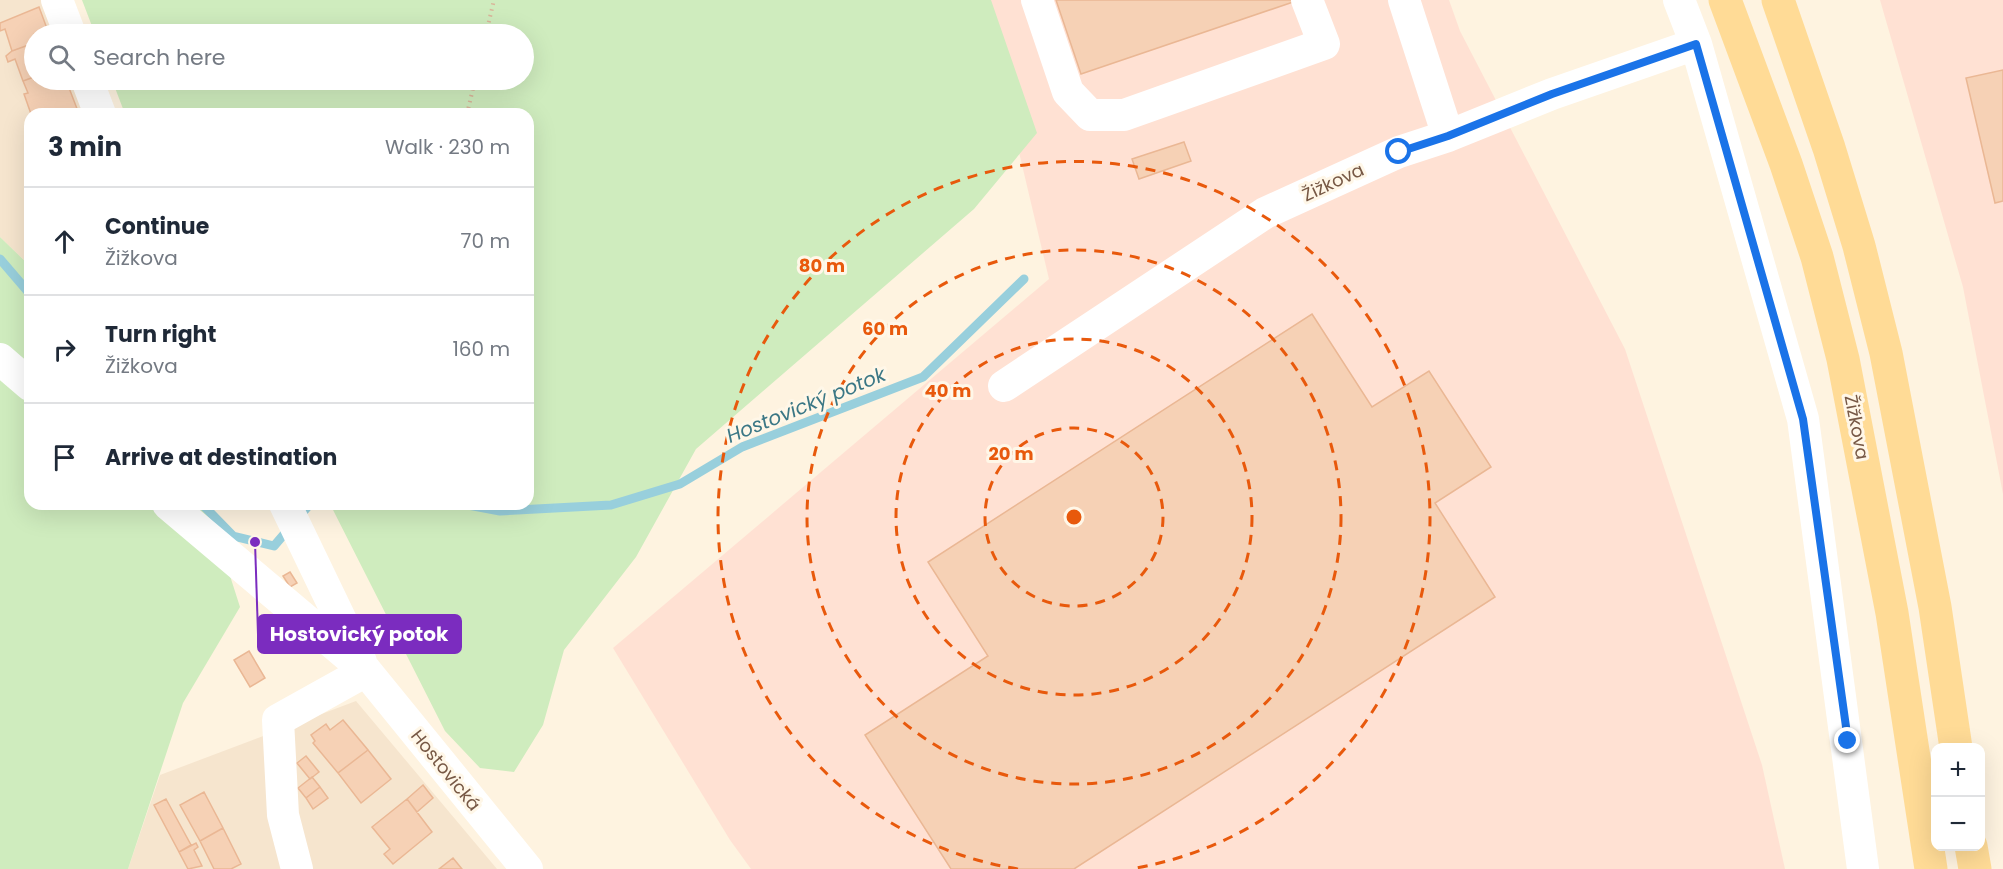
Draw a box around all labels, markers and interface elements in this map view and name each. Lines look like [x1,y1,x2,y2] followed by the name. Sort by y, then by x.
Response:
[24,24,534,90] search box
[45,41,78,74] icon: search
[93,42,226,73] text: Search here
[48,129,122,165] text: 3 min
[385,133,510,161] text: Walk · 230 m
[1385,138,1411,164] route start
[1298,157,1368,207] street label: Žižkova
[105,211,209,242] text: Continue
[48,225,81,258] icon: ahead
[461,227,510,255] text: 70 m
[105,244,178,272] text: Žižkova
[799,253,845,278] text: 80 m
[862,316,908,341] text: 60 m
[105,319,216,350] text: Turn right
[48,333,81,366] icon: right
[452,335,510,363] text: 160 m
[105,352,178,380] text: Žižkova
[722,360,891,450] water label: Hostovický potok
[925,378,971,403] text: 40 m
[1838,393,1876,461] street label: Žižkova
[48,441,81,474] icon: arrive
[989,441,1033,466] text: 20 m
[105,442,337,473] text: Arrive at destination
[1064,507,1084,527] centre of rings
[258,615,461,653] callout: Hostovický potok
[270,620,449,648] text: Hostovický potok
[405,724,487,816] street label: Hostovická
[1834,727,1860,753] route end
[1931,743,1985,851] map controls
[1931,743,1985,797] button: +
[1931,797,1985,851] button: −

